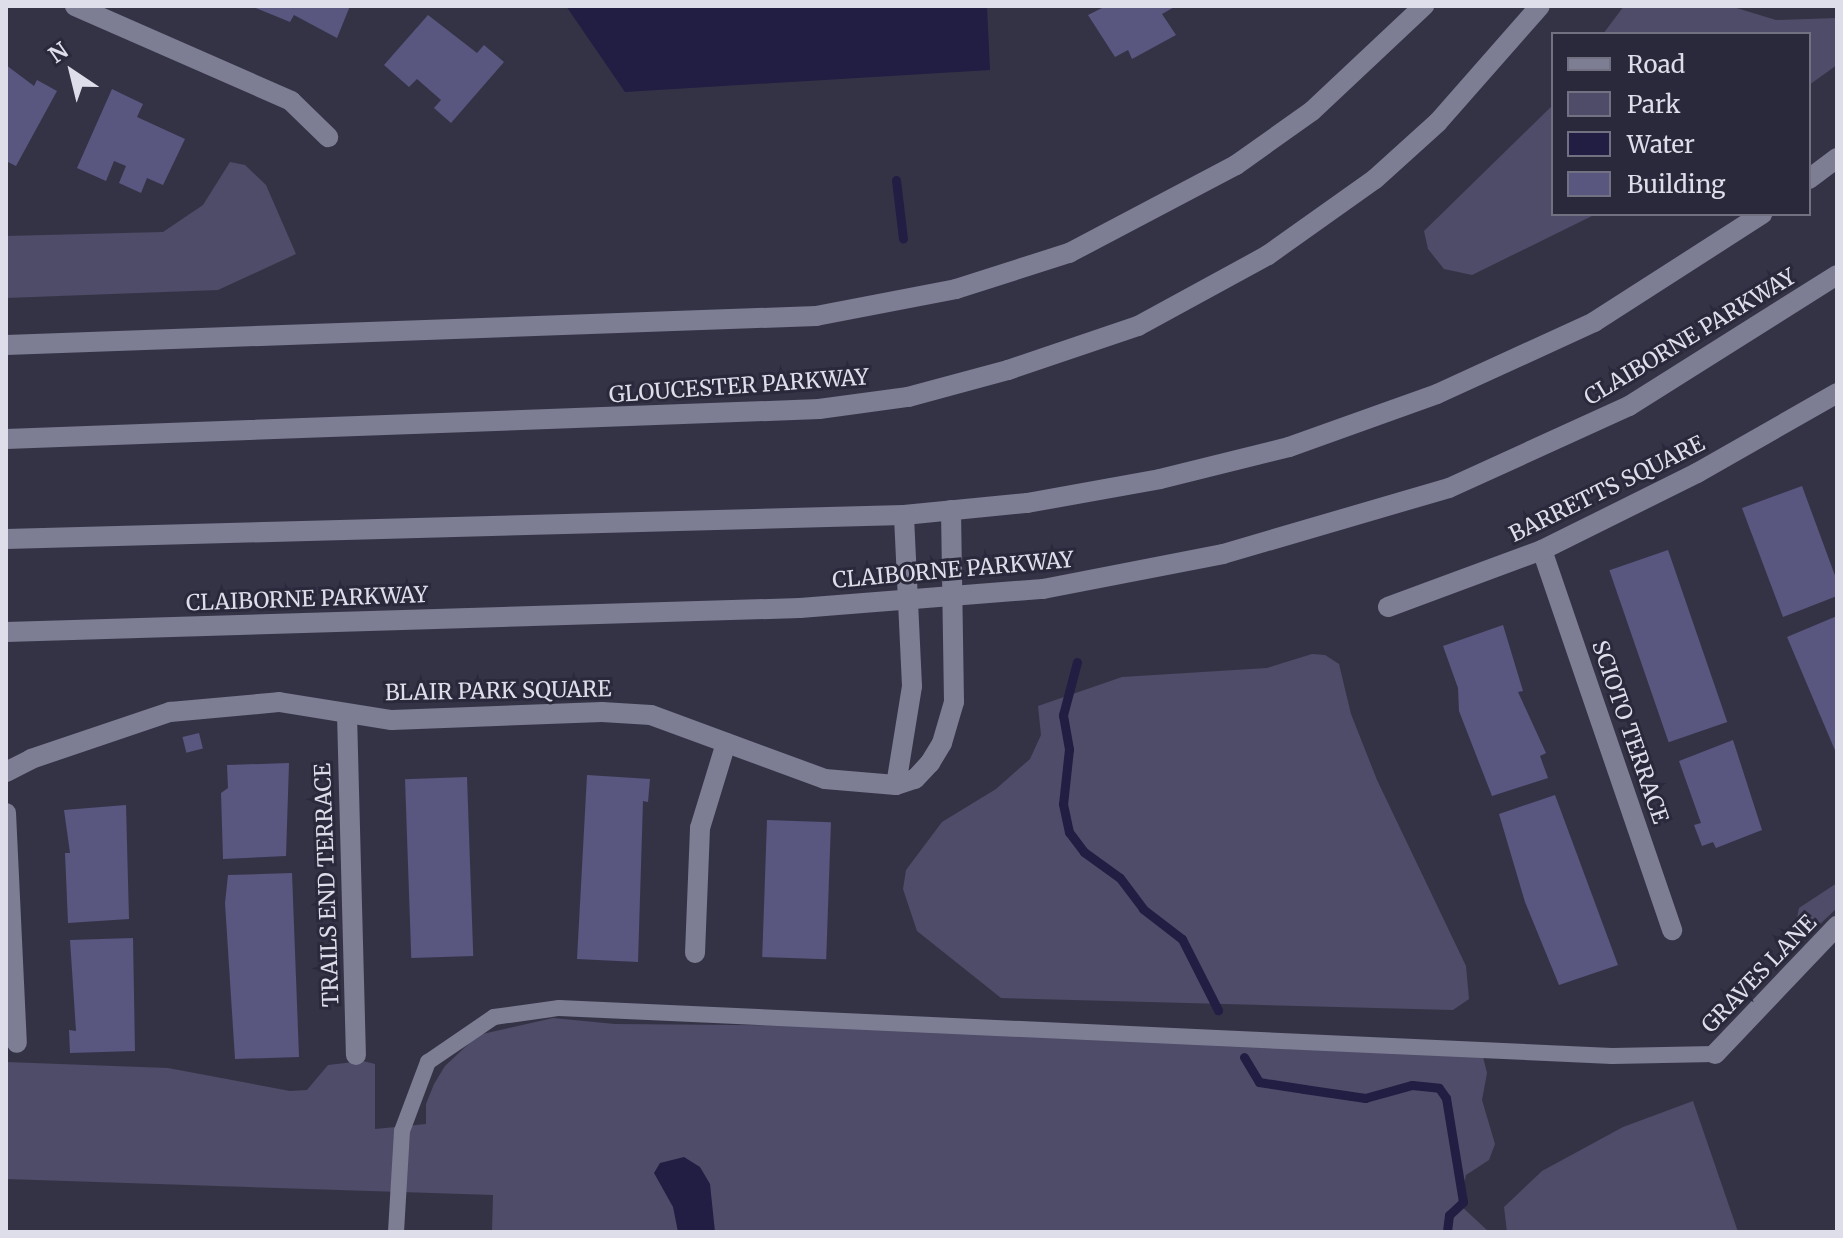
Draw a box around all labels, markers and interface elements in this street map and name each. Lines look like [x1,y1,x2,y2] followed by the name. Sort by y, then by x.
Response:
[32,32,112,112] north arrow
[1551,32,1811,216] legend
[43,36,73,69] text: N
[1627,49,1685,80] text: Road
[1627,89,1680,120] text: Park
[1627,129,1695,160] text: Water
[1627,169,1726,200] text: Building
[1579,263,1801,411] street label: CLAIBORNE PARKWAY
[608,364,870,408] street label: GLOUCESTER PARKWAY
[1505,430,1709,548] street label: BARRETTS SQUARE
[831,546,1075,594] street label: CLAIBORNE PARKWAY
[185,582,429,616] street label: CLAIBORNE PARKWAY
[1586,637,1674,827] street label: SCIOTO TERRACE
[385,676,611,706] street label: BLAIR PARK SQUARE
[310,763,344,1007] street label: TRAILS END TERRACE
[1696,910,1822,1038] street label: GRAVES LANE

